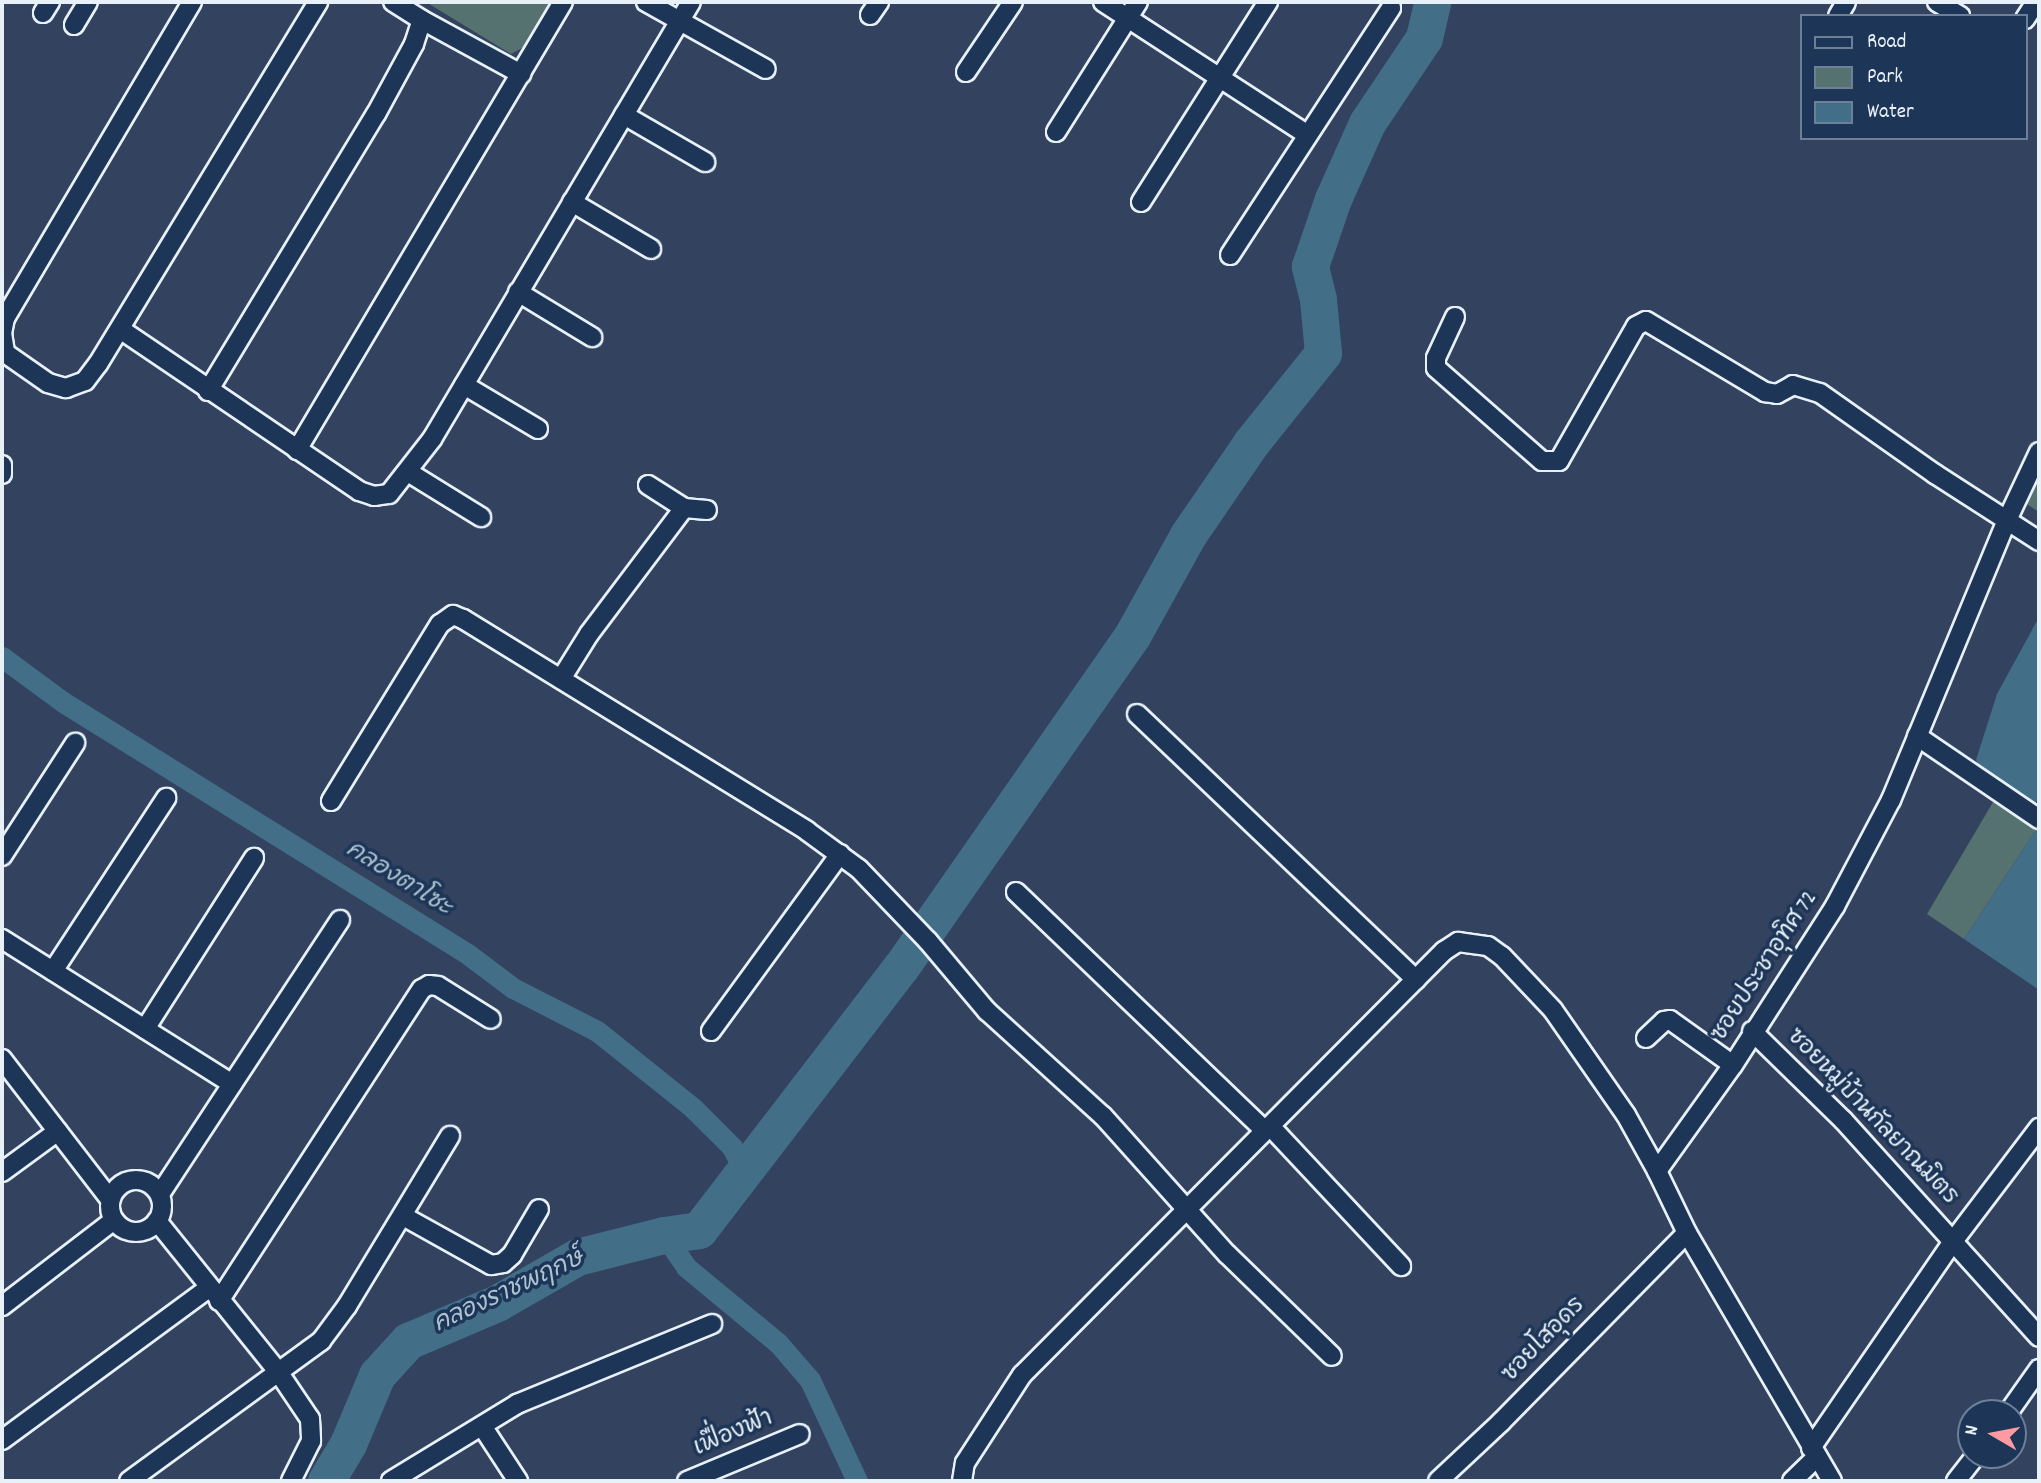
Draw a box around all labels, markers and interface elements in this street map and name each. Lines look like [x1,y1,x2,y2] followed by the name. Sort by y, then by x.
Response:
[1800,14,2027,140] legend
[1867,28,1906,58] text: Road
[1867,63,1903,93] text: Park
[1867,98,1914,128] text: Water
[340,836,456,924] water label: คลองตาโซะ
[1707,887,1825,1047] street label: ซอยประชาอุทิศ 72
[1780,1024,1962,1212] street label: ซอยหมู่บ้านกัลยาณมิตร
[430,1246,588,1340] water label: คลองราชพฤกษ์
[1498,1293,1592,1389] street label: ซอยโสอุดร
[1957,1399,2027,1469] north arrow
[690,1406,778,1464] street label: เฟื่องฟ้า
[1959,1424,1987,1438] text: N

